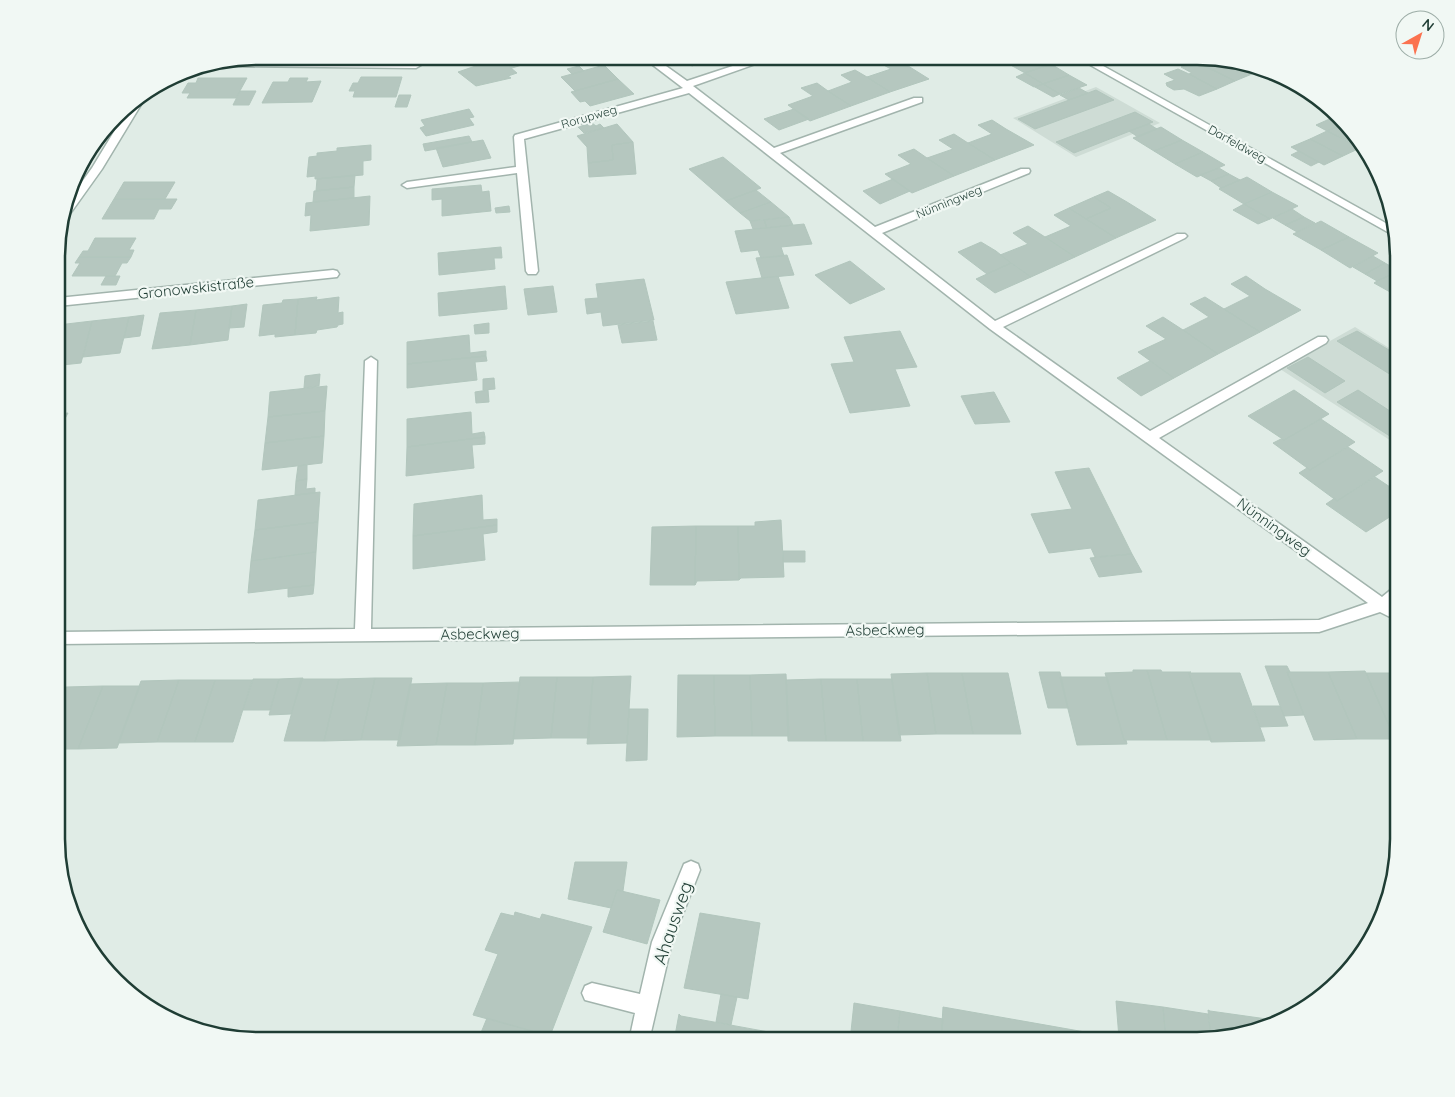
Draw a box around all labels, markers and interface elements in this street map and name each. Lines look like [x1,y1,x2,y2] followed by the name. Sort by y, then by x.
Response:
[1395,10,1445,60] north arrow
[1419,15,1438,35] text: N
[559,101,618,132] street label: Rorupweg
[1205,121,1269,166] street label: Darfeldweg
[914,182,984,222] street label: Nünningweg
[137,272,255,303] street label: Gronowskistraße
[1233,493,1315,560] street label: Nünningweg
[845,619,925,640] street label: Asbeckweg
[440,623,520,644] street label: Asbeckweg
[648,878,697,967] street label: Ahausweg

